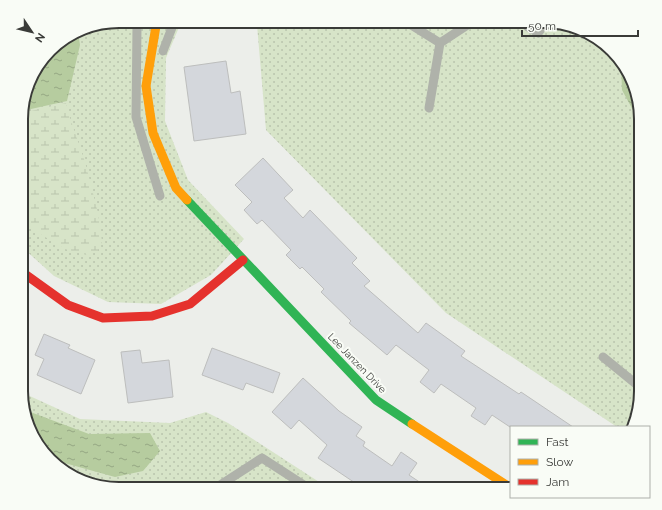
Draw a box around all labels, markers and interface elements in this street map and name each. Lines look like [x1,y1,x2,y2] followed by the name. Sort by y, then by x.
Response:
[12,12,52,52] north arrow
[522,12,638,38] scale bar
[528,19,556,33] text: 50 m
[32,30,48,45] text: N
[326,331,388,395] street label: Lee Janzen Drive
[510,426,650,498] legend
[546,435,569,449] text: Fast
[546,455,573,469] text: Slow
[546,475,569,489] text: Jam

